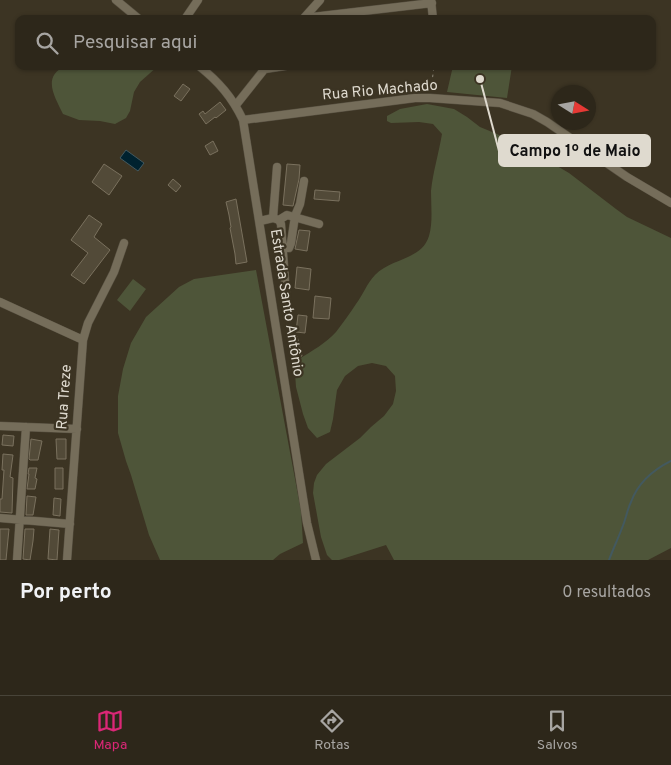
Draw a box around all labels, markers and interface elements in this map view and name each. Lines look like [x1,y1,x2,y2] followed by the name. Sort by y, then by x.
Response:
[15,15,656,70] search box
[33,29,61,57] icon: search
[73,31,197,55] text: Pesquisar aqui
[321,76,439,106] street label: Rua Rio Machado
[551,85,596,130] north arrow
[499,135,650,166] callout: Campo 1º de Maio
[509,142,641,162] text: Campo 1º de Maio
[265,228,307,378] street label: Estrada Santo Antônio
[53,364,77,430] street label: Rua Treze
[20,579,112,606] text: Por perto
[562,583,651,603] text: 0 resultados
[93,707,127,754] tab: Mapa
[314,707,350,754] tab: Rotas
[537,707,578,754] tab: Salvos

